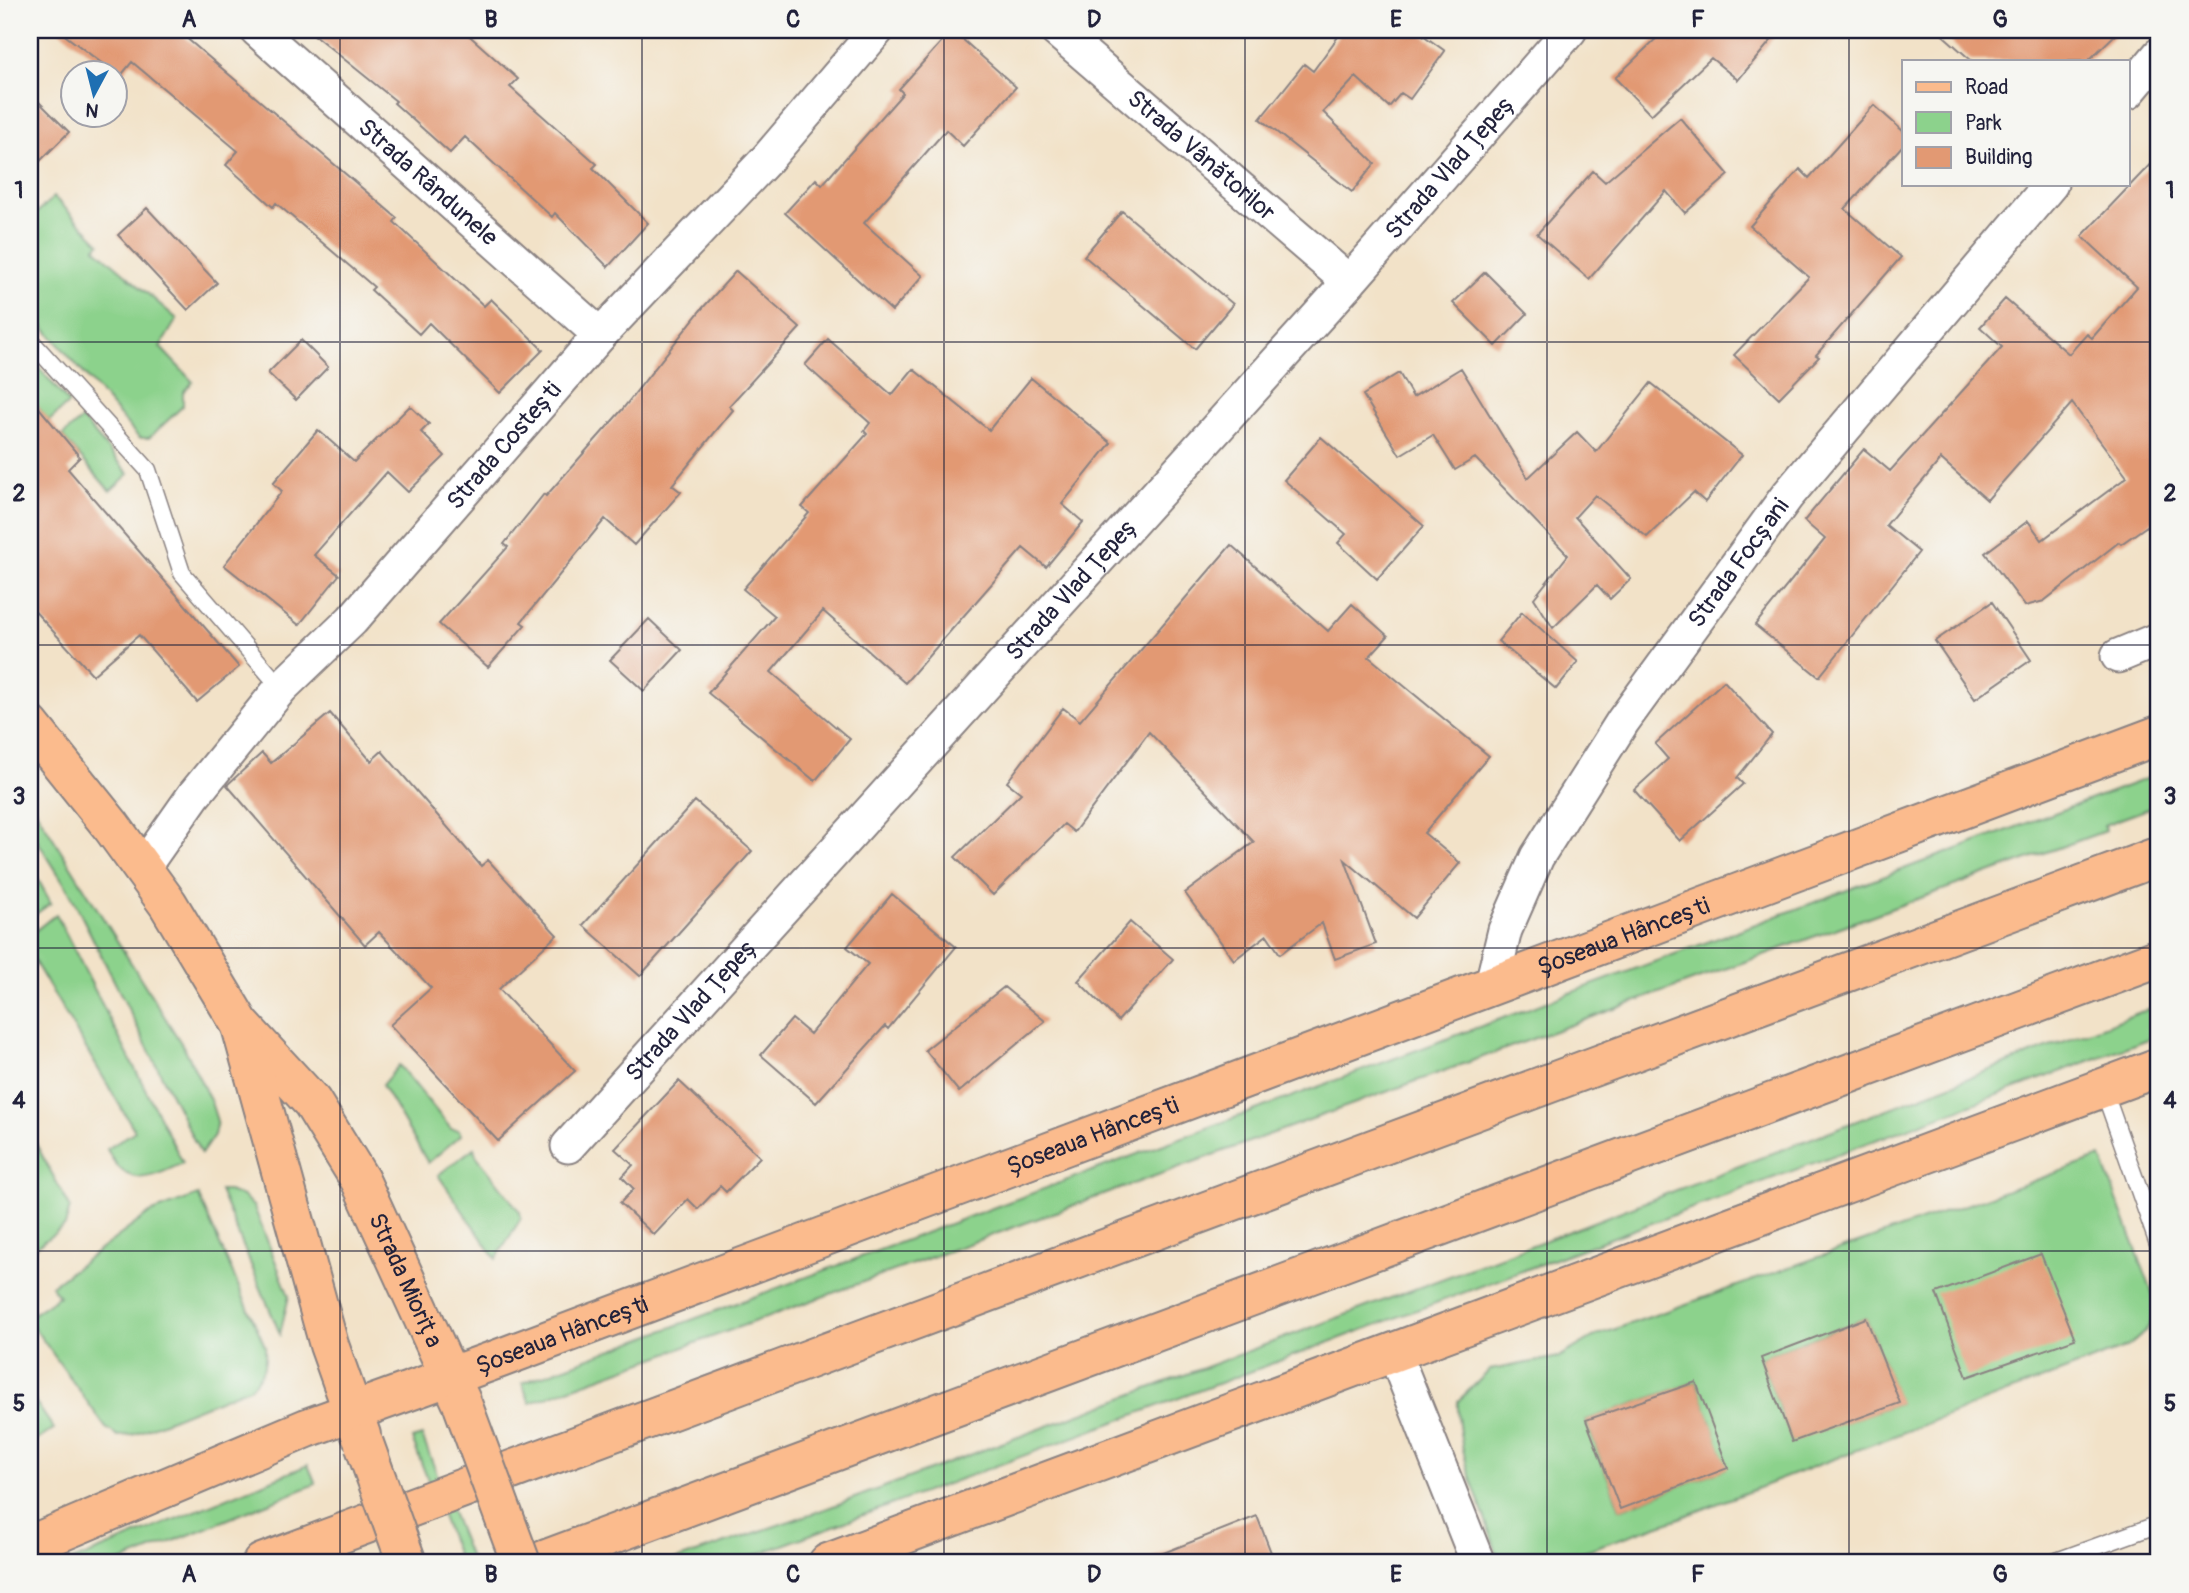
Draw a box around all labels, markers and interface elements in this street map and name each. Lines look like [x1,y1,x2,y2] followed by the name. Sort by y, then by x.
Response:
[182,5,197,34] text: A
[484,5,498,34] text: B
[786,5,800,34] text: C
[1087,5,1101,34] text: D
[1390,5,1402,34] text: E
[1691,5,1705,34] text: F
[1992,5,2008,34] text: G
[60,60,130,130] north arrow
[1902,60,2130,186] legend
[1965,74,2009,101] text: Road
[1121,84,1281,227] street label: Strada Vânătorilor
[1379,89,1522,245] street label: Strada Vlad Țepeș
[84,97,100,123] text: N
[1965,110,2002,137] text: Park
[352,113,504,252] street label: Strada Rândunele
[1965,144,2032,171] text: Building
[15,176,24,205] text: 1
[2166,176,2175,205] text: 1
[441,376,568,516] street label: Strada Costești
[13,479,26,508] text: 2
[2164,479,2177,508] text: 2
[1682,493,1795,633] street label: Strada Focșani
[1000,512,1144,667] street label: Strada Vlad Țepeș
[13,782,25,811] text: 3
[2164,782,2176,811] text: 3
[1534,891,1714,982] street label: Șoseaua Hâncești
[620,932,764,1087] street label: Strada Vlad Țepeș
[12,1086,26,1115] text: 4
[2163,1086,2177,1115] text: 4
[1003,1091,1183,1182] street label: Șoseaua Hâncești
[362,1209,449,1352] street label: Strada Miorița
[472,1290,652,1381] street label: Șoseaua Hâncești
[13,1389,25,1418] text: 5
[2164,1389,2176,1418] text: 5
[182,1560,197,1589] text: A
[484,1560,498,1589] text: B
[786,1560,800,1589] text: C
[1087,1560,1101,1589] text: D
[1390,1560,1402,1589] text: E
[1691,1560,1705,1589] text: F
[1992,1560,2008,1589] text: G

